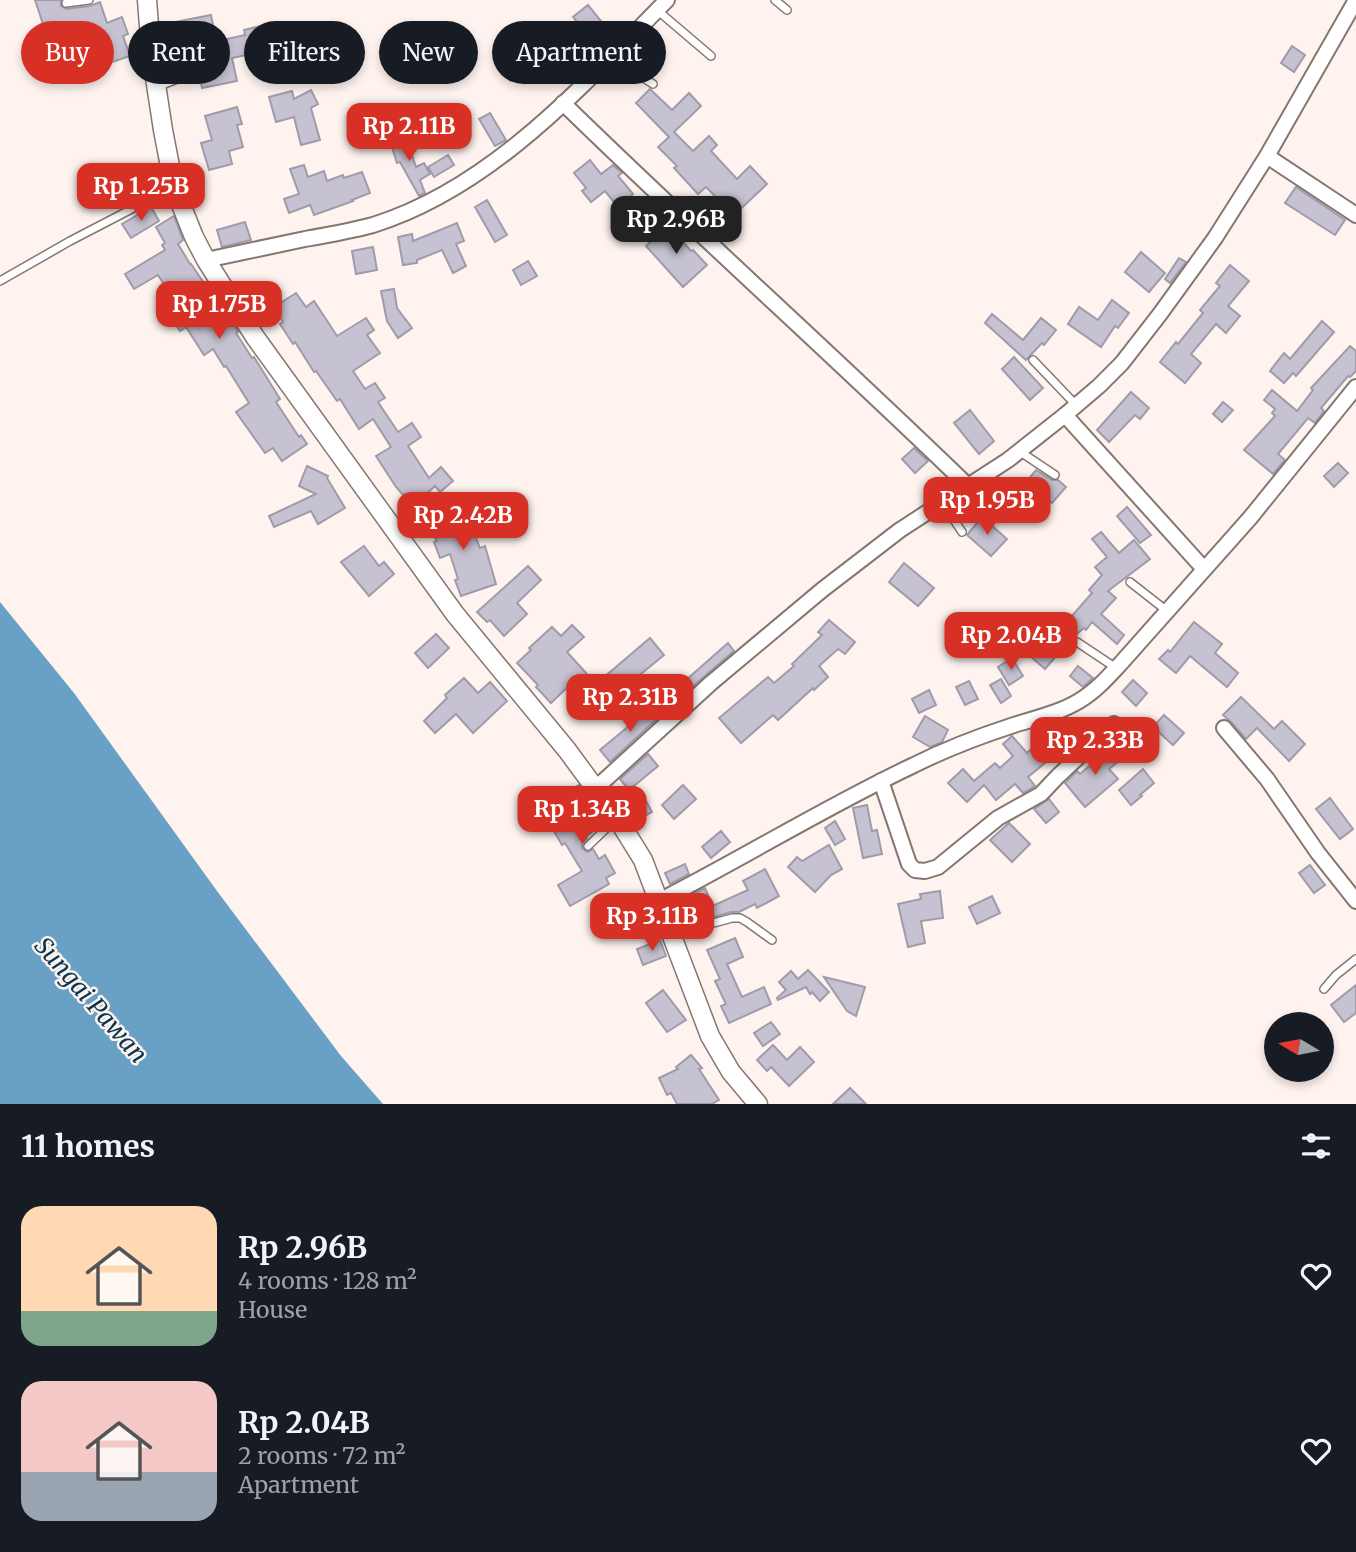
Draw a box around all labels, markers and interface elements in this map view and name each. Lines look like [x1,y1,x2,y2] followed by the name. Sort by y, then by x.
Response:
[21,21,114,84] chip: Buy
[128,21,230,84] chip: Rent
[244,21,365,84] chip: Filters
[379,21,478,84] chip: New
[492,21,666,84] chip: Apartment
[337,104,481,163] pin: Rp 2.11B
[363,111,455,140] text: Rp 2.11B
[69,164,213,223] pin: Rp 1.25B
[93,171,189,200] text: Rp 1.25B
[604,196,748,256] pin: Rp 2.96B
[627,204,725,233] text: Rp 2.96B
[147,282,291,341] pin: Rp 1.75B
[172,289,266,318] text: Rp 1.75B
[915,477,1059,537] pin: Rp 1.95B
[939,485,1035,514] text: Rp 1.95B
[391,492,535,552] pin: Rp 2.42B
[413,500,513,529] text: Rp 2.42B
[939,612,1083,672] pin: Rp 2.04B
[960,620,1062,649] text: Rp 2.04B
[558,674,702,734] pin: Rp 2.31B
[582,682,678,711] text: Rp 2.31B
[1023,718,1167,777] pin: Rp 2.33B
[1046,725,1144,754] text: Rp 2.33B
[510,786,654,846] pin: Rp 1.34B
[534,794,630,823] text: Rp 1.34B
[580,894,724,953] pin: Rp 3.11B
[606,901,698,930] text: Rp 3.11B
[28,931,154,1069] water label: Sungai Pawan
[1264,1012,1334,1082] north arrow
[1264,1012,1334,1082] map controls
[21,1127,155,1165] text: 11 homes
[1297,1127,1335,1165] icon: filters
[238,1228,367,1266] text: Rp 2.96B
[77,1234,161,1318] icon: home
[1297,1257,1335,1295] icon: heart
[238,1266,417,1295] text: 4 rooms · 128 m²
[238,1295,307,1324] text: House
[238,1403,370,1441] text: Rp 2.04B
[77,1409,161,1493] icon: home
[1297,1432,1335,1470] icon: heart
[238,1441,405,1470] text: 2 rooms · 72 m²
[238,1470,359,1499] text: Apartment

